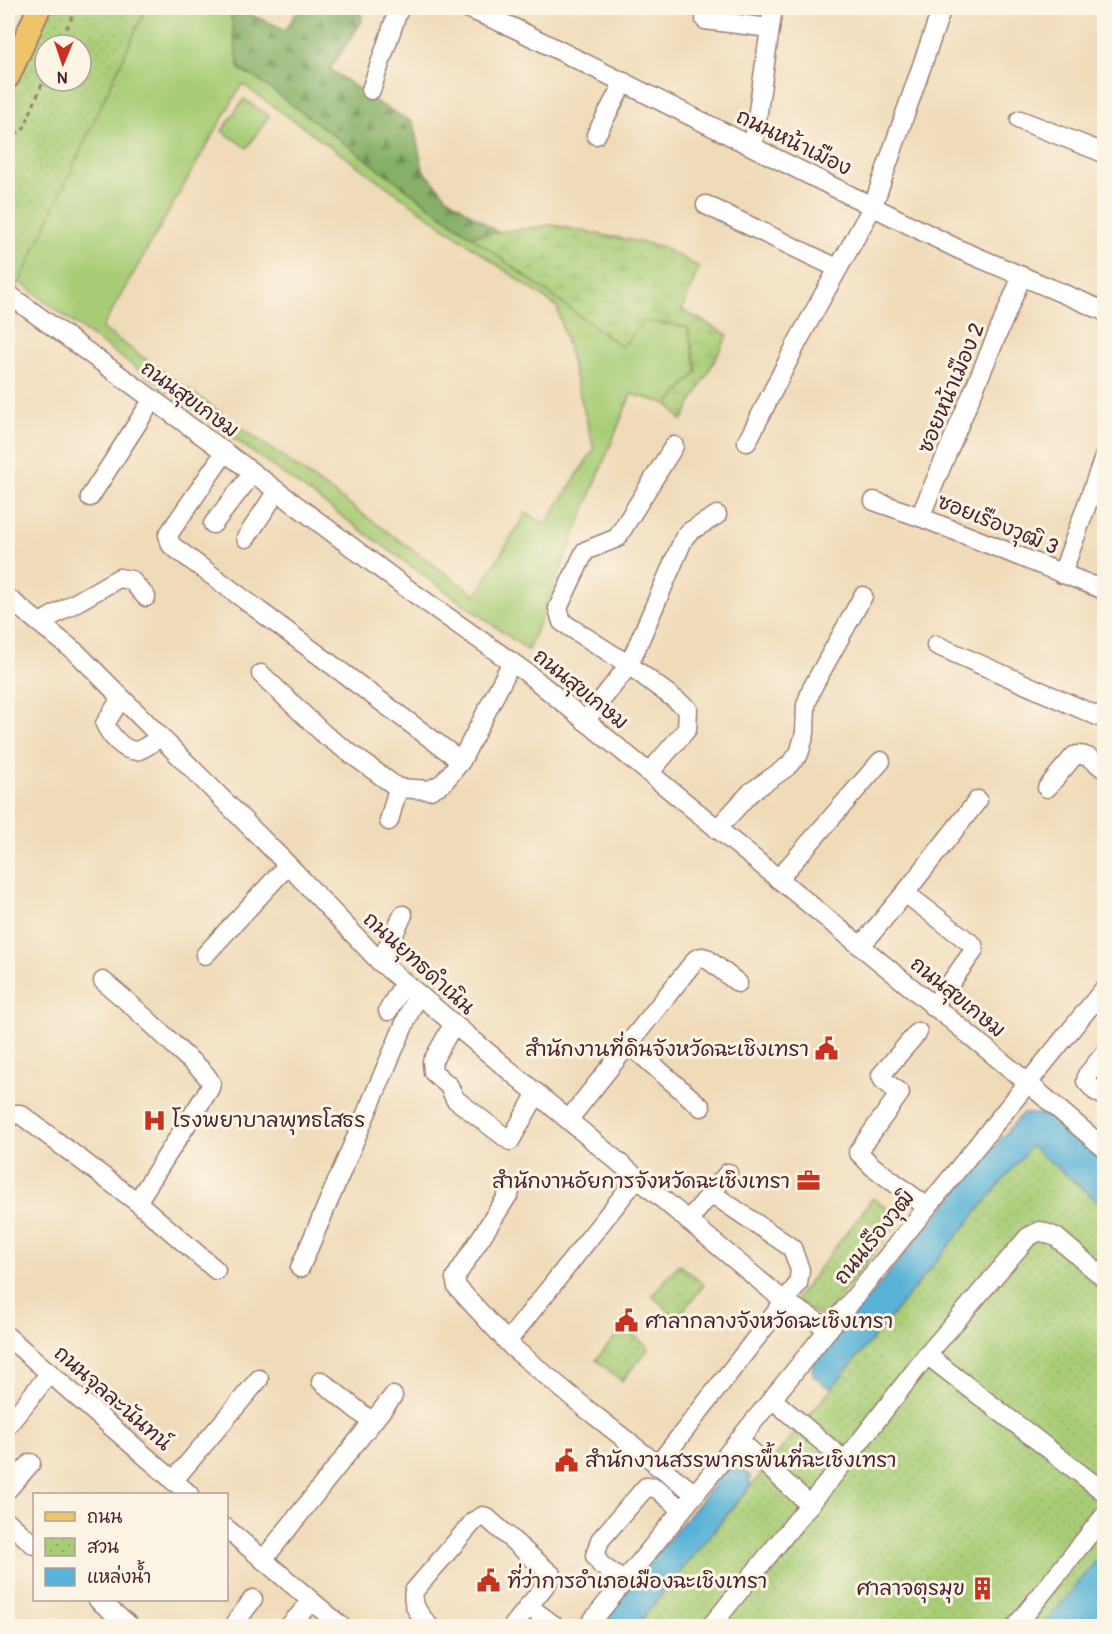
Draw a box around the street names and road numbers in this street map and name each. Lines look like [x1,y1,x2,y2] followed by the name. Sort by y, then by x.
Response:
[732,103,856,182] street label: ถนนหน้าเมือง
[912,319,991,458] street label: ซอยหน้าเมือง 2
[134,355,244,446] street label: ถนนสุขเกษม
[932,488,1062,563] street label: ซอยเรืองวุฒิ 3
[526,643,634,738] street label: ถนนสุขเกษม
[356,906,480,1022] street label: ถนนยุทธดำเนิน
[903,951,1011,1046] street label: ถนนสุขเกษม
[828,1185,922,1291] street label: ถนนเรืองวุฒิ
[47,1340,177,1458] street label: ถนนจุลละนันทน์

